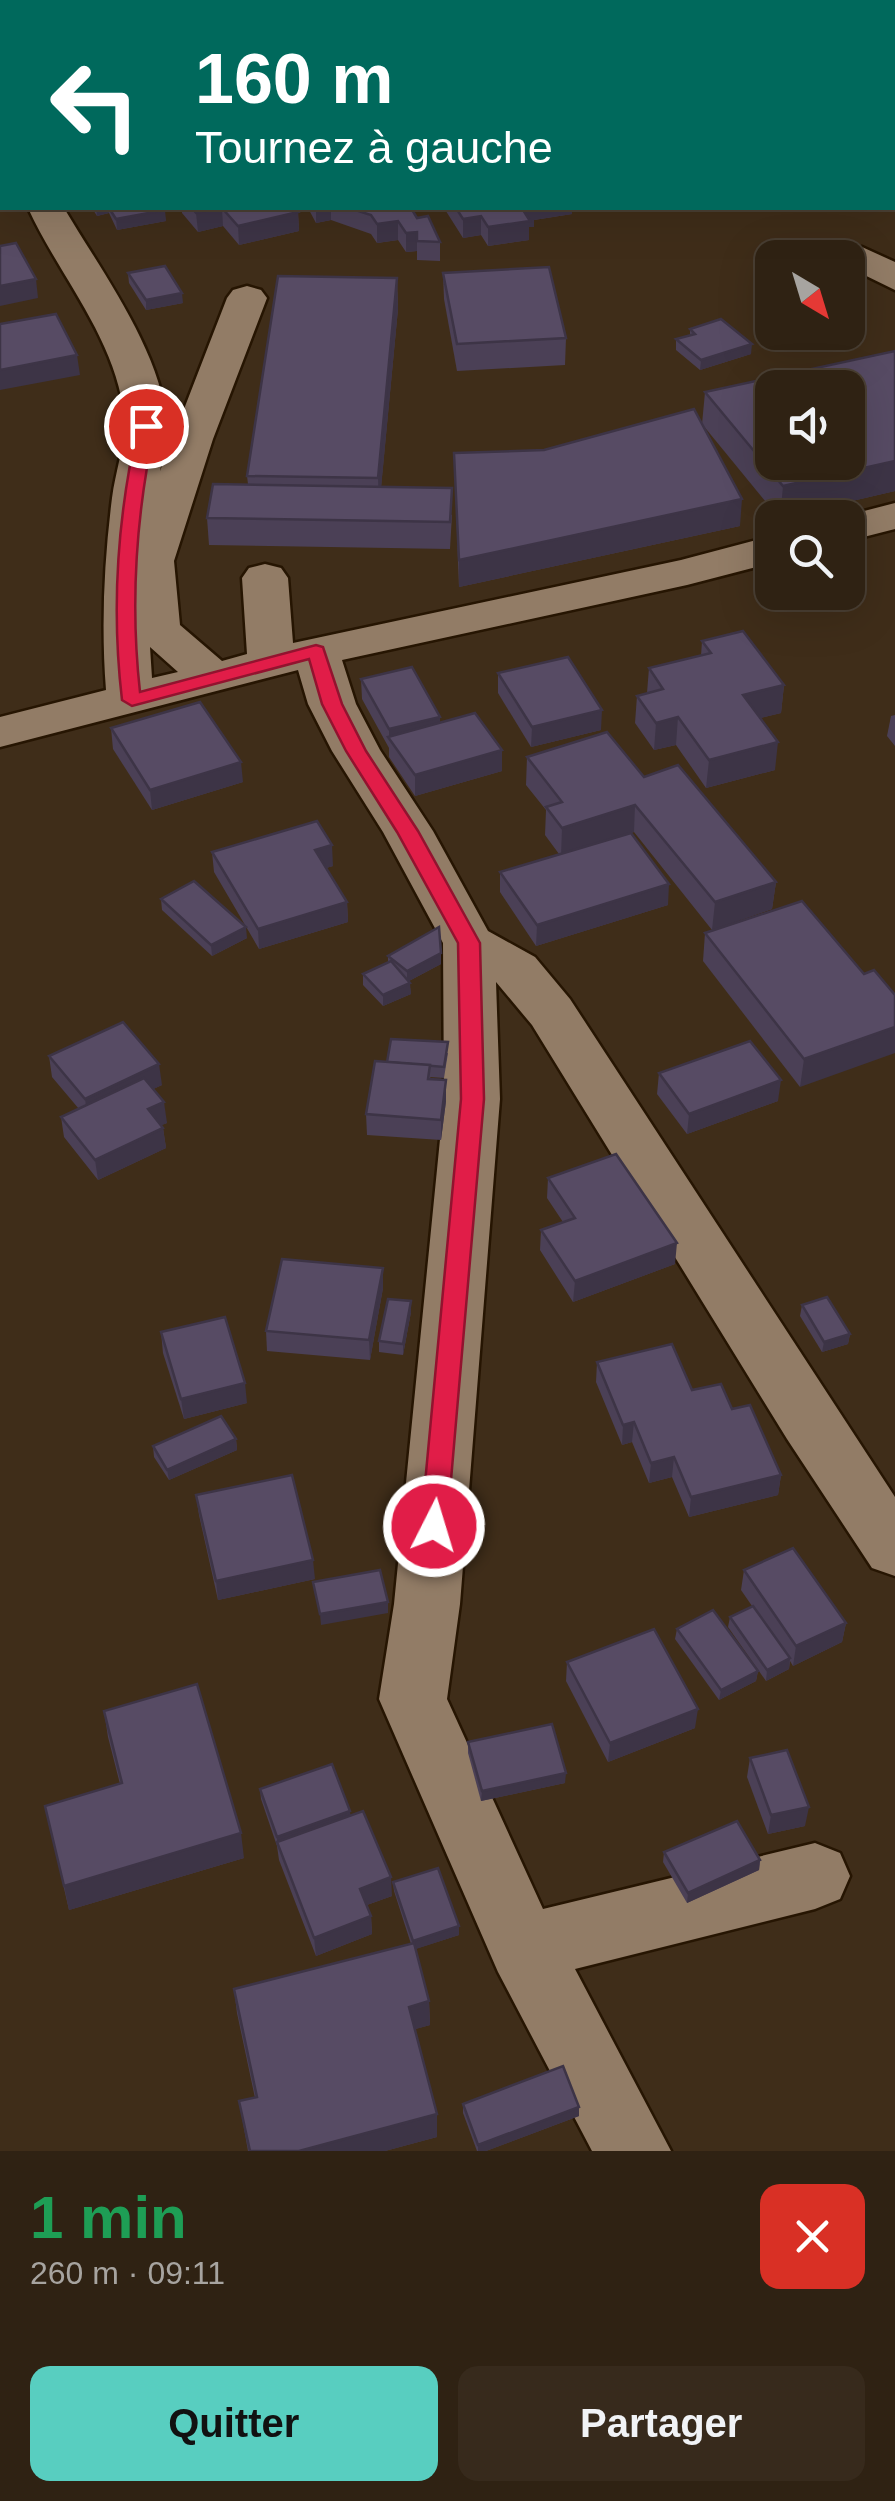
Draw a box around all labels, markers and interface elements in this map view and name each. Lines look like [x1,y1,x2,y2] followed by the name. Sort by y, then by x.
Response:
[30,40,160,170] icon: left
[195,40,393,118] text: 160 m
[195,122,553,173] text: Tournez à gauche
[755,240,865,350] north arrow
[755,240,865,610] map controls
[755,370,865,480] button: sound
[104,384,189,469] pin
[119,399,174,454] icon: arrive
[755,500,865,610] button: search
[382,1474,486,1578] position arrow
[30,2184,187,2251] text: 1 min
[760,2184,865,2289] button: close
[30,2255,225,2291] text: 260 m · 09:11
[30,2366,438,2481] button: Quitter
[458,2366,865,2481] button: Partager

